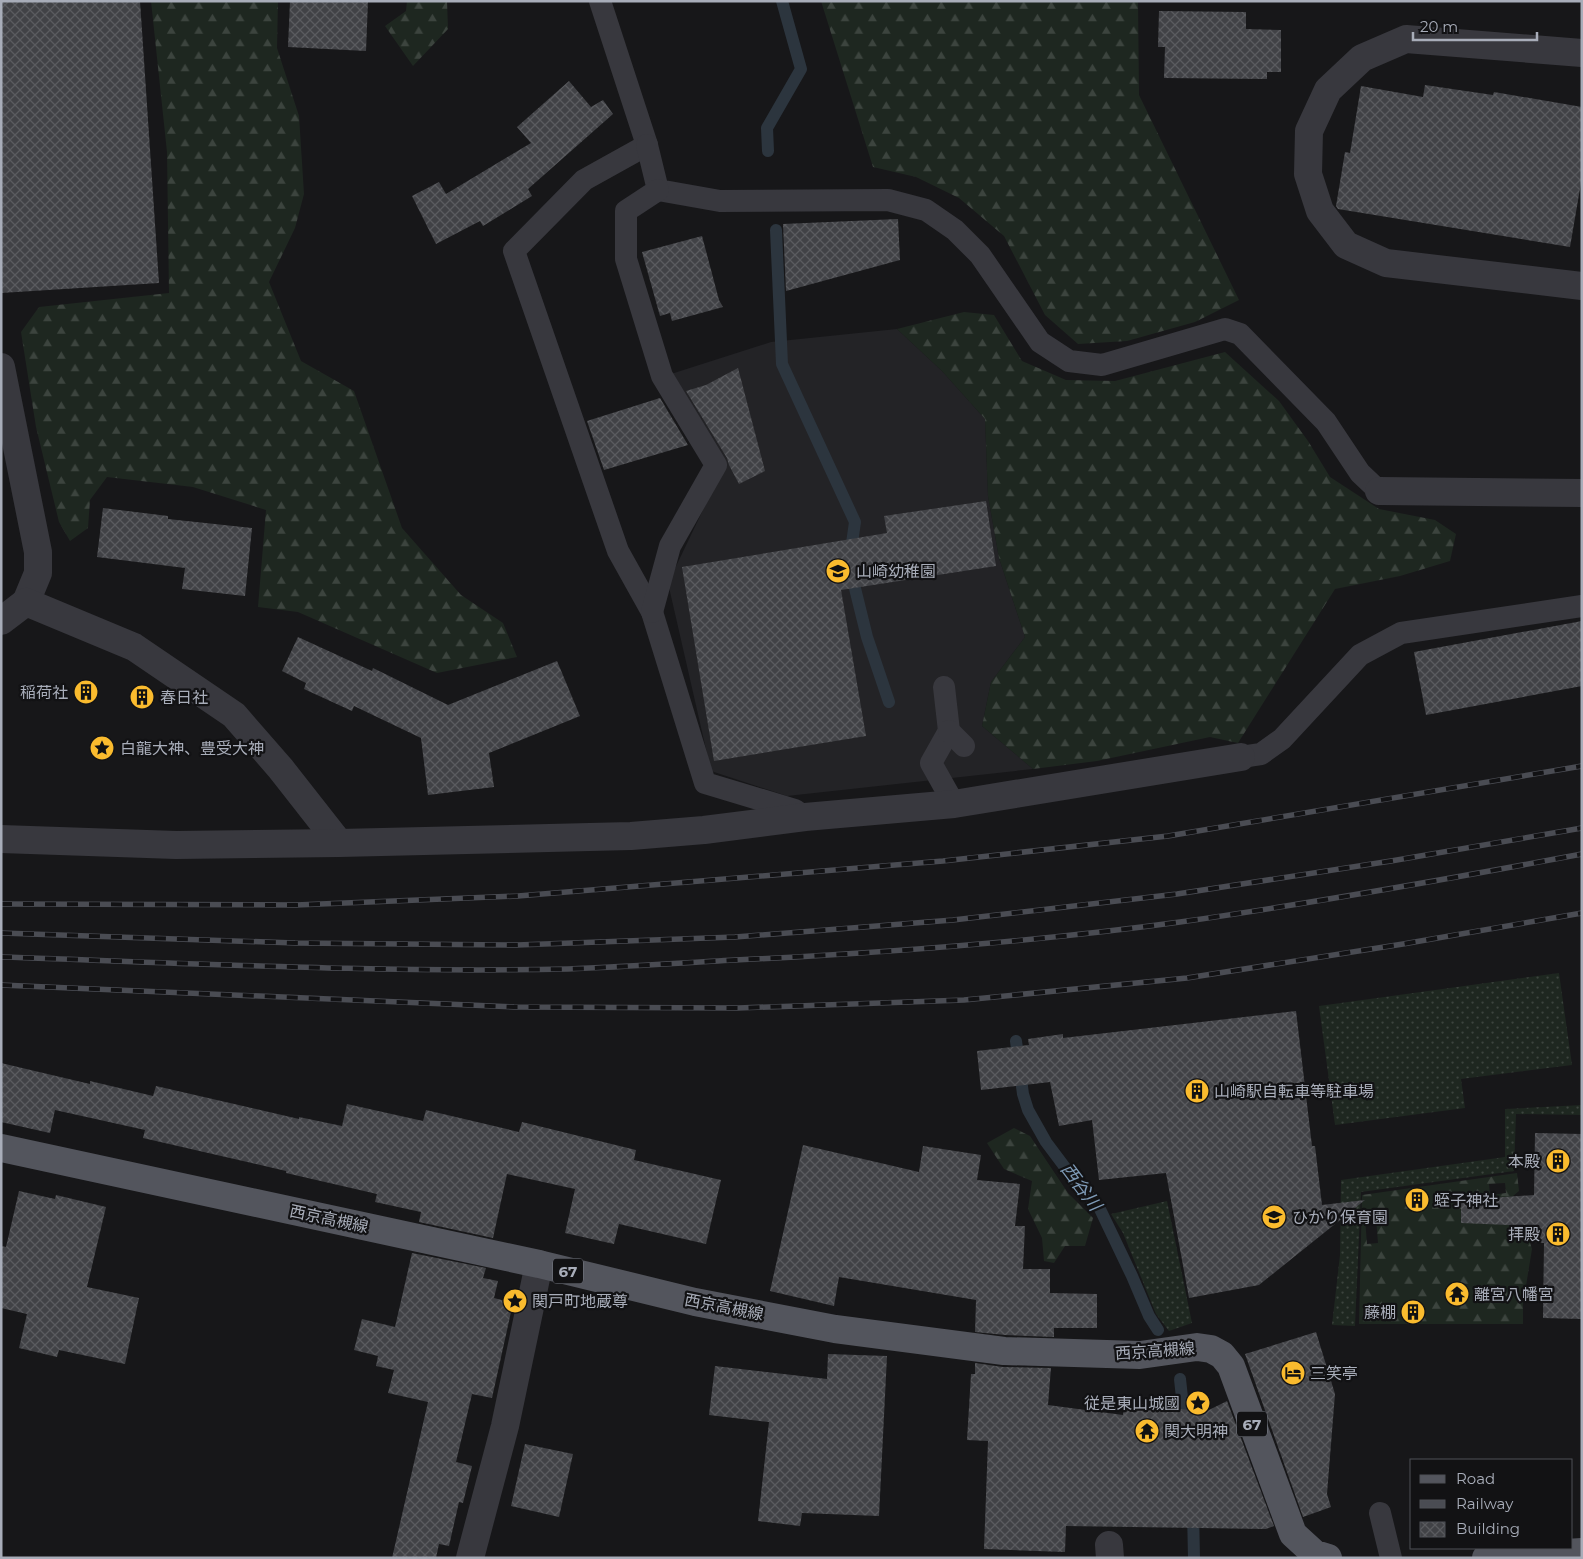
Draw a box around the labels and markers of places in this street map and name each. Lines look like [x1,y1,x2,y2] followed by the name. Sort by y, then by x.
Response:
[825,558,851,584] school or university icon: 山崎幼稚園
[856,562,936,581] place label: 山崎幼稚園
[73,679,99,705] building icon: 稲荷社
[20,683,68,702] place label: 稲荷社
[129,684,155,710] building icon: 春日社
[160,688,208,707] place label: 春日社
[89,735,115,761] place icon: 白龍大神、豊受大神
[120,739,264,758] place label: 白龍大神、豊受大神
[1184,1078,1210,1104] building icon: 山崎駅自転車等駐車場
[1214,1082,1374,1101] place label: 山崎駅自転車等駐車場
[1545,1148,1571,1174] building icon: 本殿
[1508,1152,1540,1171] place label: 本殿
[1404,1187,1430,1213] building icon: 蛭子神社
[1434,1191,1498,1210] place label: 蛭子神社
[1261,1204,1287,1230] school or university icon: ひかり保育園
[1292,1208,1388,1227] place label: ひかり保育園
[1545,1221,1571,1247] building icon: 拝殿
[1508,1225,1540,1244] place label: 拝殿
[1444,1281,1470,1307] temple icon: 離宮八幡宮
[1474,1285,1554,1304] place label: 離宮八幡宮
[502,1288,528,1314] place icon: 関戸町地蔵尊
[532,1292,628,1311] place label: 関戸町地蔵尊
[1400,1299,1426,1325] building icon: 藤棚
[1364,1303,1396,1322] place label: 藤棚
[1280,1360,1306,1386] hotel icon: 三笑亭
[1310,1364,1358,1383] place label: 三笑亭
[1185,1390,1211,1416] place icon: 従是東山城國
[1084,1394,1180,1413] place label: 従是東山城國
[1134,1418,1160,1444] temple icon: 関大明神
[1164,1422,1228,1441] place label: 関大明神

